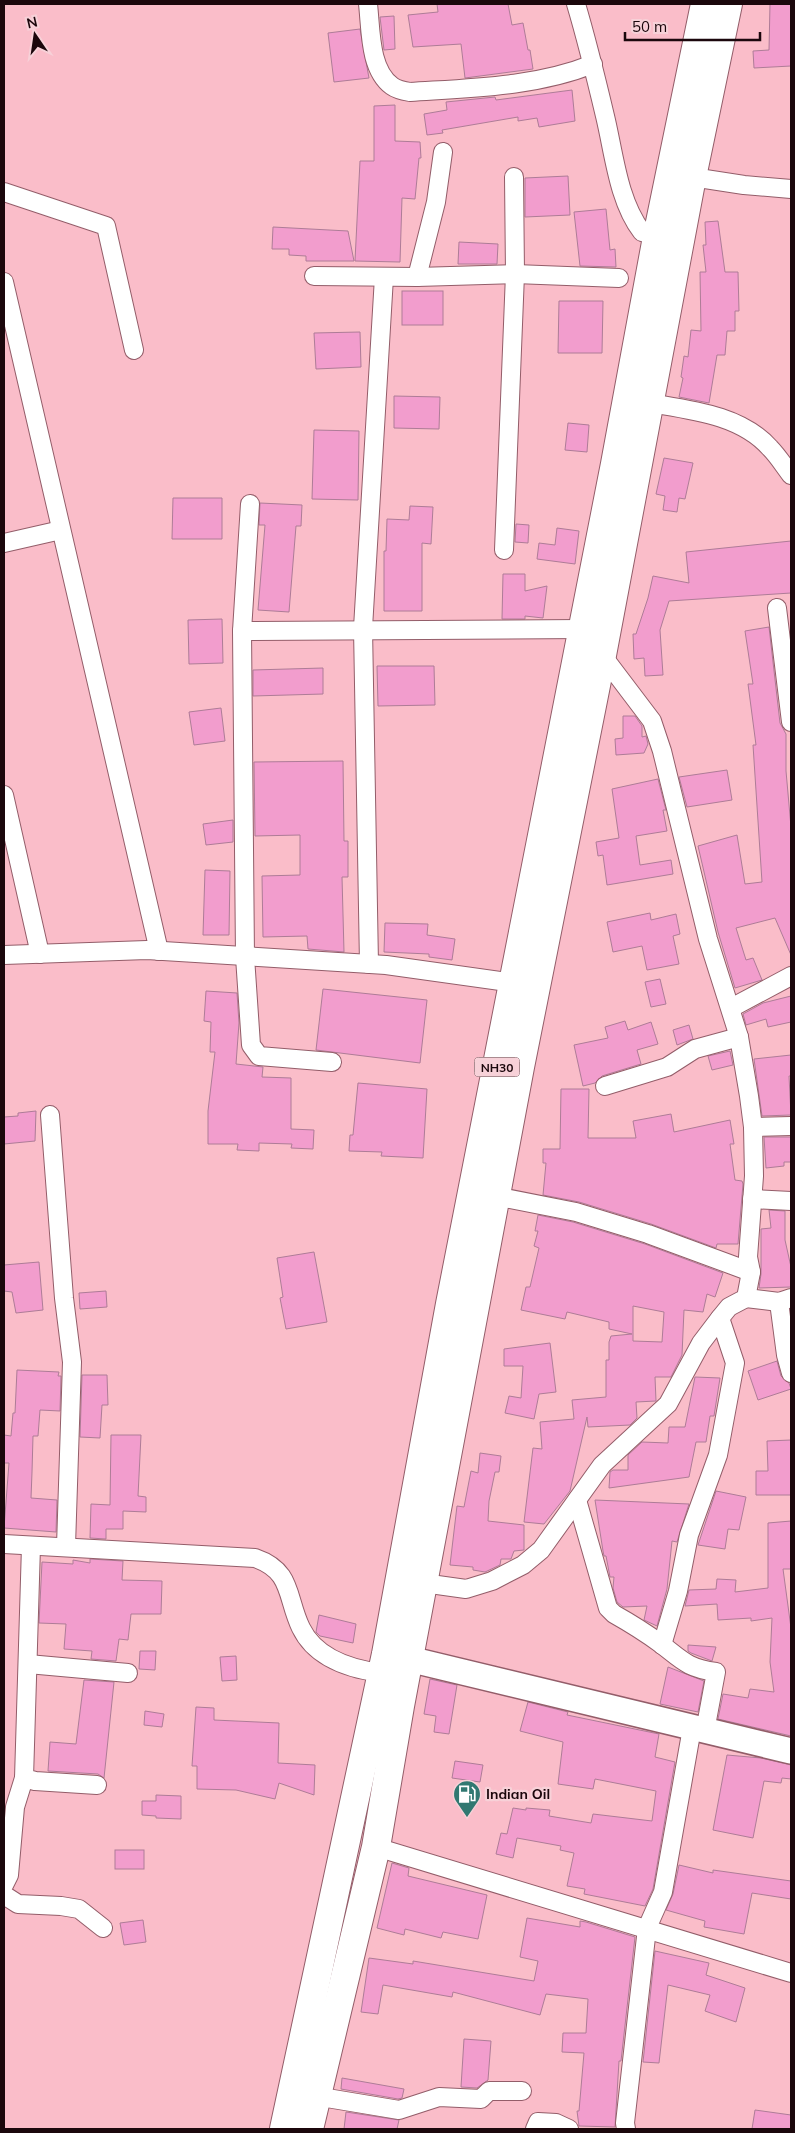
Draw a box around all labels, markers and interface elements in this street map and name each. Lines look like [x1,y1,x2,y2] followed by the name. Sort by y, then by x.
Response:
[10,10,60,60] north arrow
[625,10,760,42] scale bar
[25,12,39,32] text: N
[632,17,667,36] text: 50 m
[474,1058,520,1076] road number: NH30
[452,1779,482,1818] fuel station icon: Indian Oil
[486,1785,550,1803] place label: Indian Oil

